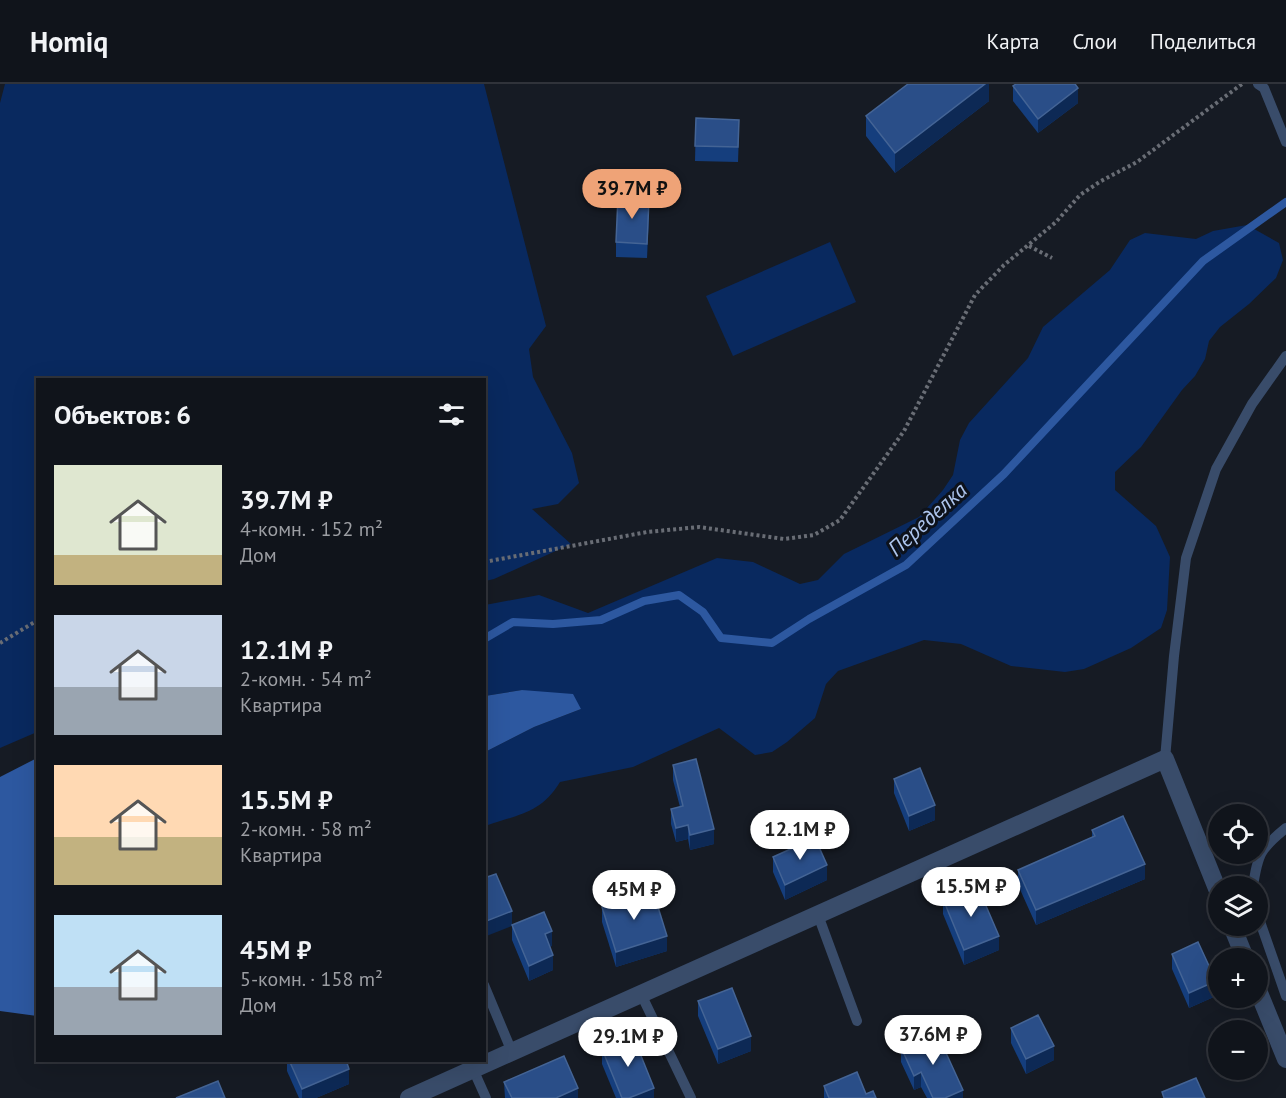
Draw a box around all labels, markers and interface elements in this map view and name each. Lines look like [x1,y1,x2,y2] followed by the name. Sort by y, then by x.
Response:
[30,23,108,60] text: Homiq
[986,28,1039,55] text: Карта
[1072,28,1117,55] text: Слои
[1150,28,1256,55] text: Поделиться
[577,169,687,220] pin: 39.7M ₽
[596,175,668,201] text: 39.7M ₽
[54,398,191,431] text: Объектов: 6
[435,398,468,431] icon: filters
[882,476,973,562] water label: Переделка
[240,483,333,516] text: 39.7M ₽
[102,489,174,561] icon: home
[240,516,383,542] text: 4-комн. · 152 m²
[240,542,277,568] text: Дом
[240,633,333,666] text: 12.1M ₽
[102,639,174,711] icon: home
[240,666,372,692] text: 2-комн. · 54 m²
[240,692,322,718] text: Квартира
[240,783,333,816] text: 15.5M ₽
[102,789,174,861] icon: home
[1208,804,1268,1080] map controls
[1208,804,1268,864] button: locate
[745,810,855,861] pin: 12.1M ₽
[240,816,372,842] text: 2-комн. · 58 m²
[764,816,836,842] text: 12.1M ₽
[240,842,322,868] text: Квартира
[916,867,1026,918] pin: 15.5M ₽
[592,870,676,921] pin: 45M ₽
[935,873,1007,899] text: 15.5M ₽
[606,876,662,902] text: 45M ₽
[1208,876,1268,936] button: layers
[240,933,312,966] text: 45M ₽
[102,939,174,1011] icon: home
[1208,948,1268,1008] button: +
[240,966,383,992] text: 5-комн. · 158 m²
[240,992,277,1018] text: Дом
[878,1015,988,1066] pin: 37.6M ₽
[573,1017,683,1068] pin: 29.1M ₽
[1208,1020,1268,1080] button: −
[899,1021,967,1047] text: 37.6M ₽
[592,1023,664,1049] text: 29.1M ₽

